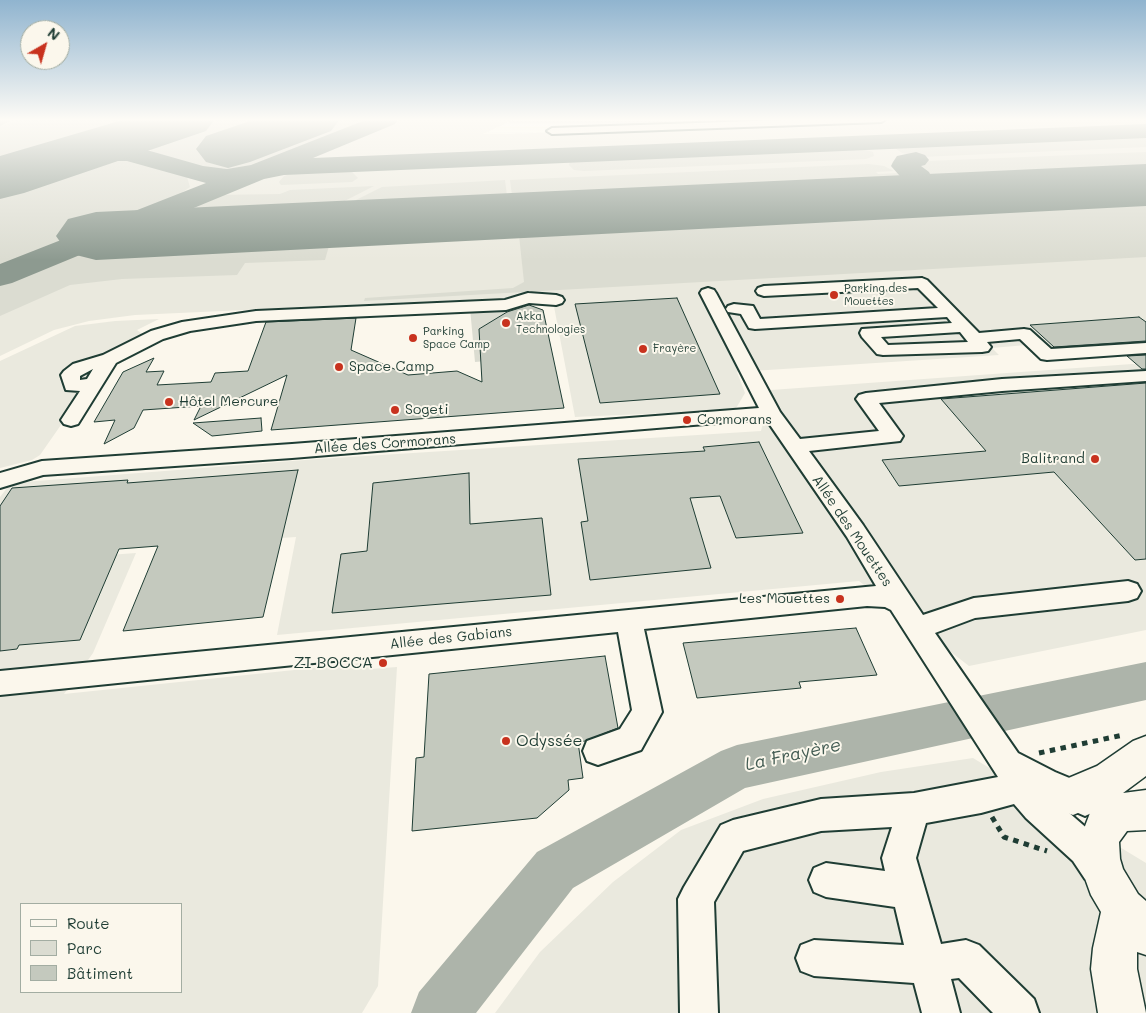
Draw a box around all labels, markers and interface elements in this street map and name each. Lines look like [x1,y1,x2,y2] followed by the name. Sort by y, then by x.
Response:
[20,20,70,70] north arrow
[44,23,64,44] text: N
[844,282,907,308] place label: Parking des Mouettes
[828,289,840,301] marker: Parking des Mouettes
[516,310,585,336] place label: Akka Technologies
[500,317,512,329] marker: Akka Technologies
[423,325,490,351] place label: Parking Space Camp
[407,332,419,344] marker: Parking Space Camp
[653,342,696,356] place label: Frayère
[637,343,649,355] marker: Frayère
[349,359,434,375] place label: Space Camp
[333,361,345,373] marker: Space Camp
[179,394,279,410] place label: Hôtel Mercure
[163,396,175,408] marker: Hôtel Mercure
[405,402,448,418] place label: Sogeti
[389,404,401,416] marker: Sogeti
[697,412,772,428] place label: Cormorans
[681,414,693,426] marker: Cormorans
[313,431,457,457] street label: Allée des Cormorans
[1021,451,1085,467] place label: Balitrand
[1089,453,1101,465] marker: Balitrand
[808,472,896,590] street label: Allée des Mouettes
[739,591,830,607] place label: Les Mouettes
[834,593,846,605] marker: Les Mouettes
[389,623,513,653] street label: Allée des Gabians
[294,653,373,673] place label: ZI BOCCA
[377,657,389,669] marker: ZI BOCCA
[516,731,583,751] place label: Odyssée
[743,734,843,776] water label: La Frayère
[500,735,512,747] marker: Odyssée
[20,903,182,993] legend
[67,913,110,933] text: Route
[67,938,102,958] text: Parc
[67,963,133,983] text: Bâtiment

